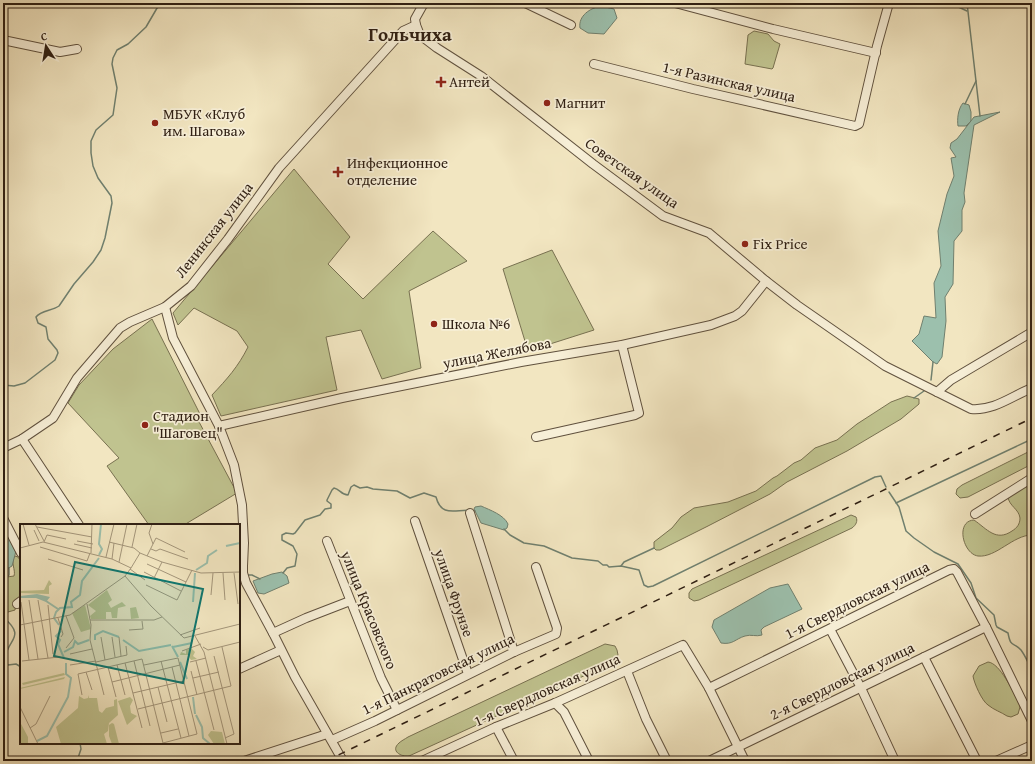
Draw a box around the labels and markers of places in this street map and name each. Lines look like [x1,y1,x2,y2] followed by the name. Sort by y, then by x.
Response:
[449,71,490,92] place label: Антей
[436,77,446,87] marker: Антей
[555,92,606,113] place label: Магнит
[542,98,552,108] marker: Магнит
[163,103,245,141] place label: МБУК «Клуб им. Шагова»
[150,118,160,128] marker: МБУК «Клуб им. Шагова»
[347,152,448,190] place label: Инфекционное отделение
[332,166,344,178] marker: Инфекционное отделение
[753,233,808,254] place label: Fix Price
[740,239,750,249] marker: Fix Price
[442,313,510,334] place label: Школа №6
[429,319,439,329] marker: Школа №6
[153,405,223,443] place label: Стадион "Шаговец"
[140,420,150,430] marker: Стадион "Шаговец"

